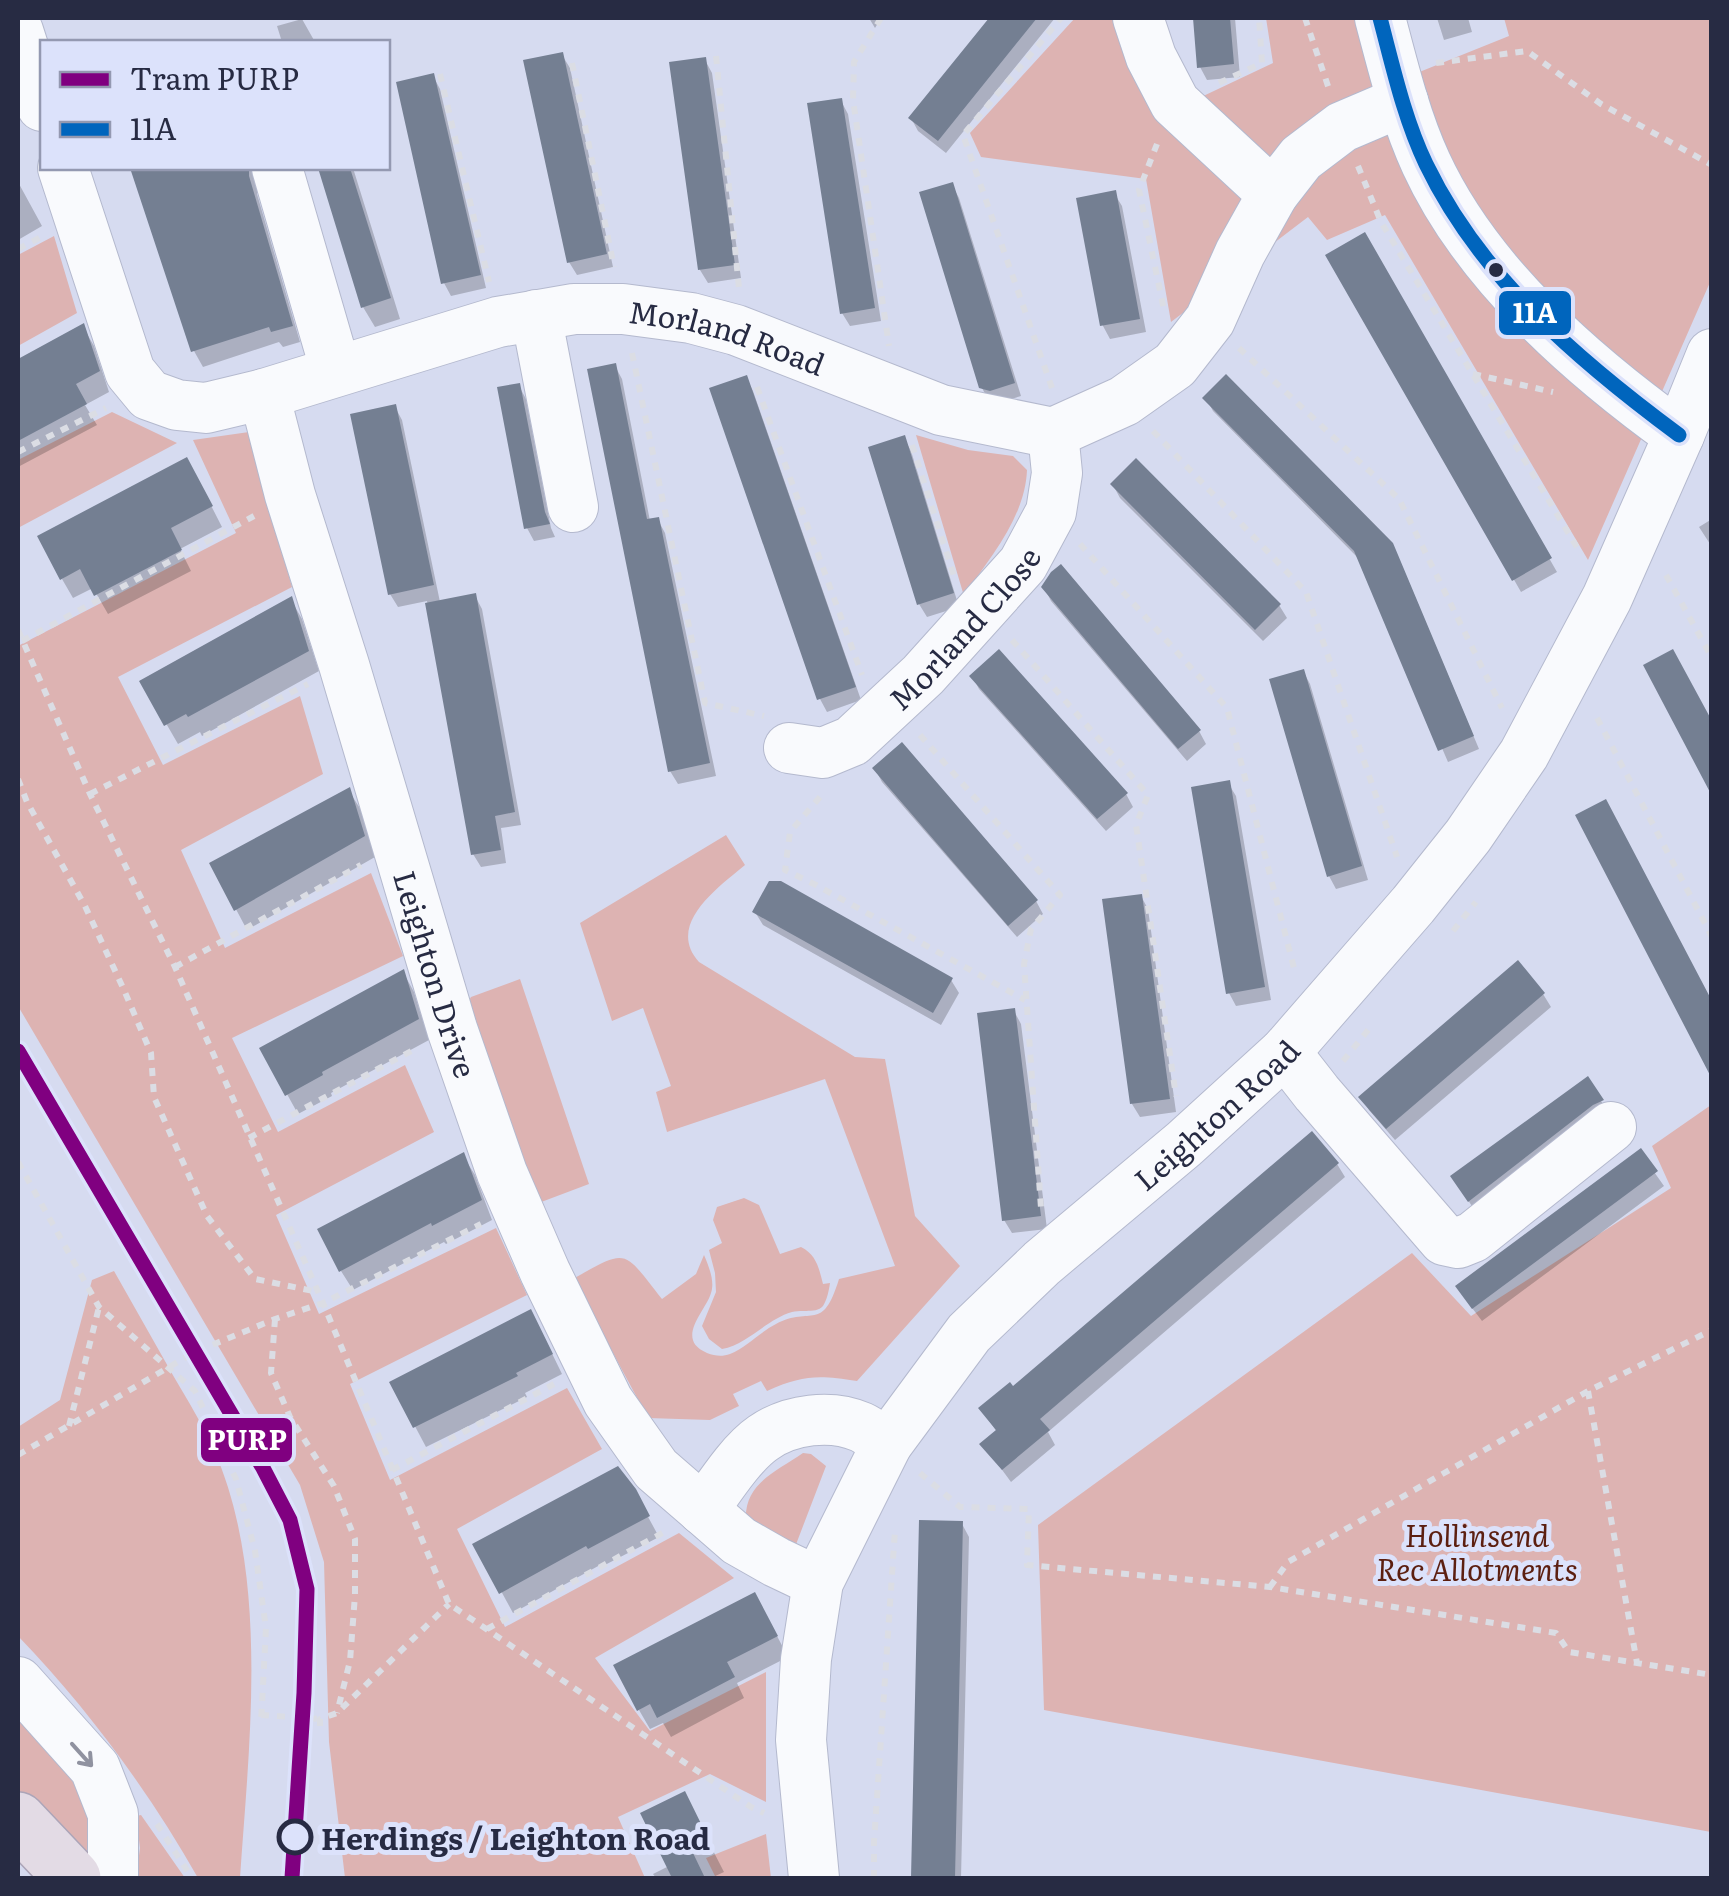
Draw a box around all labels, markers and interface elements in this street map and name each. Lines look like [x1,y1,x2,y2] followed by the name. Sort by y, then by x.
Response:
[40,40,390,170] legend
[130,55,299,99] text: Tram PURP
[130,105,176,149] text: 11A
[1486,260,1506,280] unlabelled marker
[626,288,832,385] street label: Morland Road
[1497,289,1573,337] line badge: 11A
[1513,290,1557,332] text: 11A
[878,539,1050,719] street label: Morland Close
[384,865,489,1083] street label: Leighton Drive
[1124,1029,1309,1200] street label: Leighton Road
[199,1416,294,1464] line badge: PURP
[207,1417,287,1459] text: PURP
[1376,1512,1578,1590] park label: Hollinsend Rec Allotments
[71,1742,94,1767] one-way arrow
[321,1815,711,1859] place label: Herdings / Leighton Road
[278,1820,312,1854] marker: Herdings / Leighton Road

